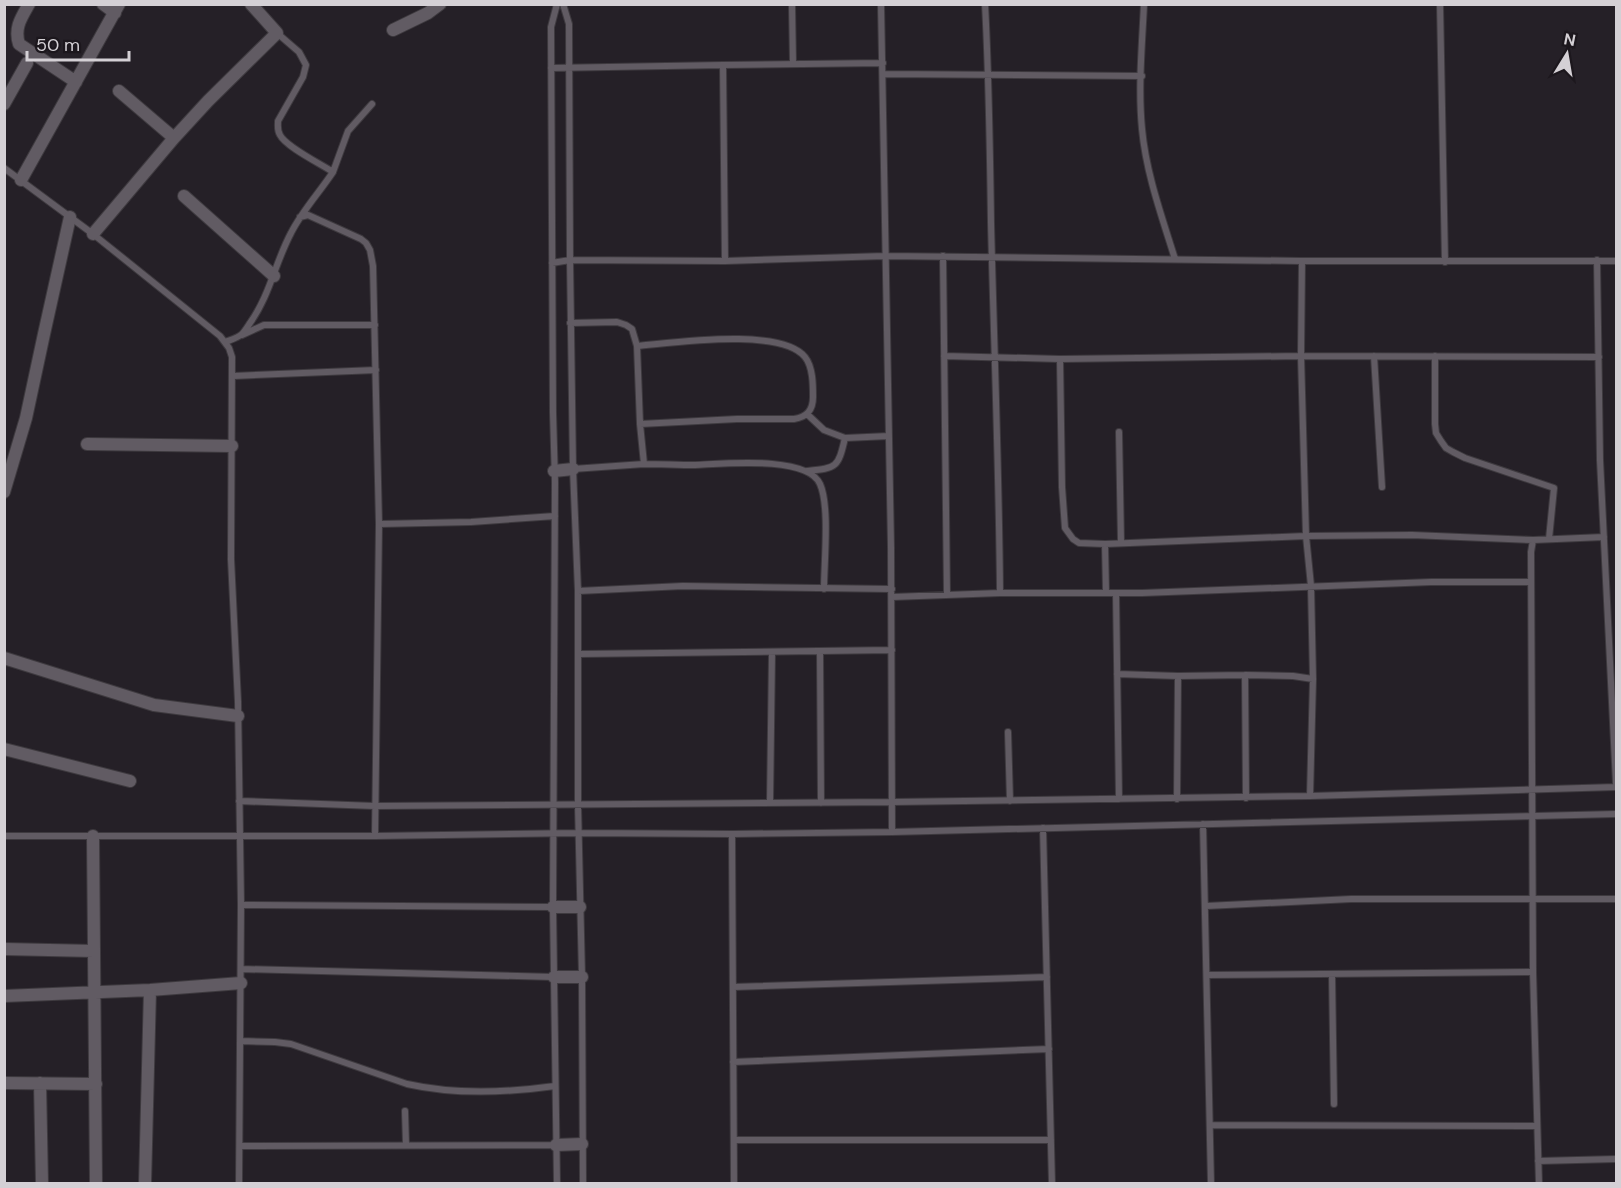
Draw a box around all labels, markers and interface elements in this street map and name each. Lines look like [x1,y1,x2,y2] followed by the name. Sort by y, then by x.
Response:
[27,24,129,62] scale bar
[1537,24,1597,84] north arrow
[1562,28,1577,51] text: N
[36,33,80,57] text: 50 m

